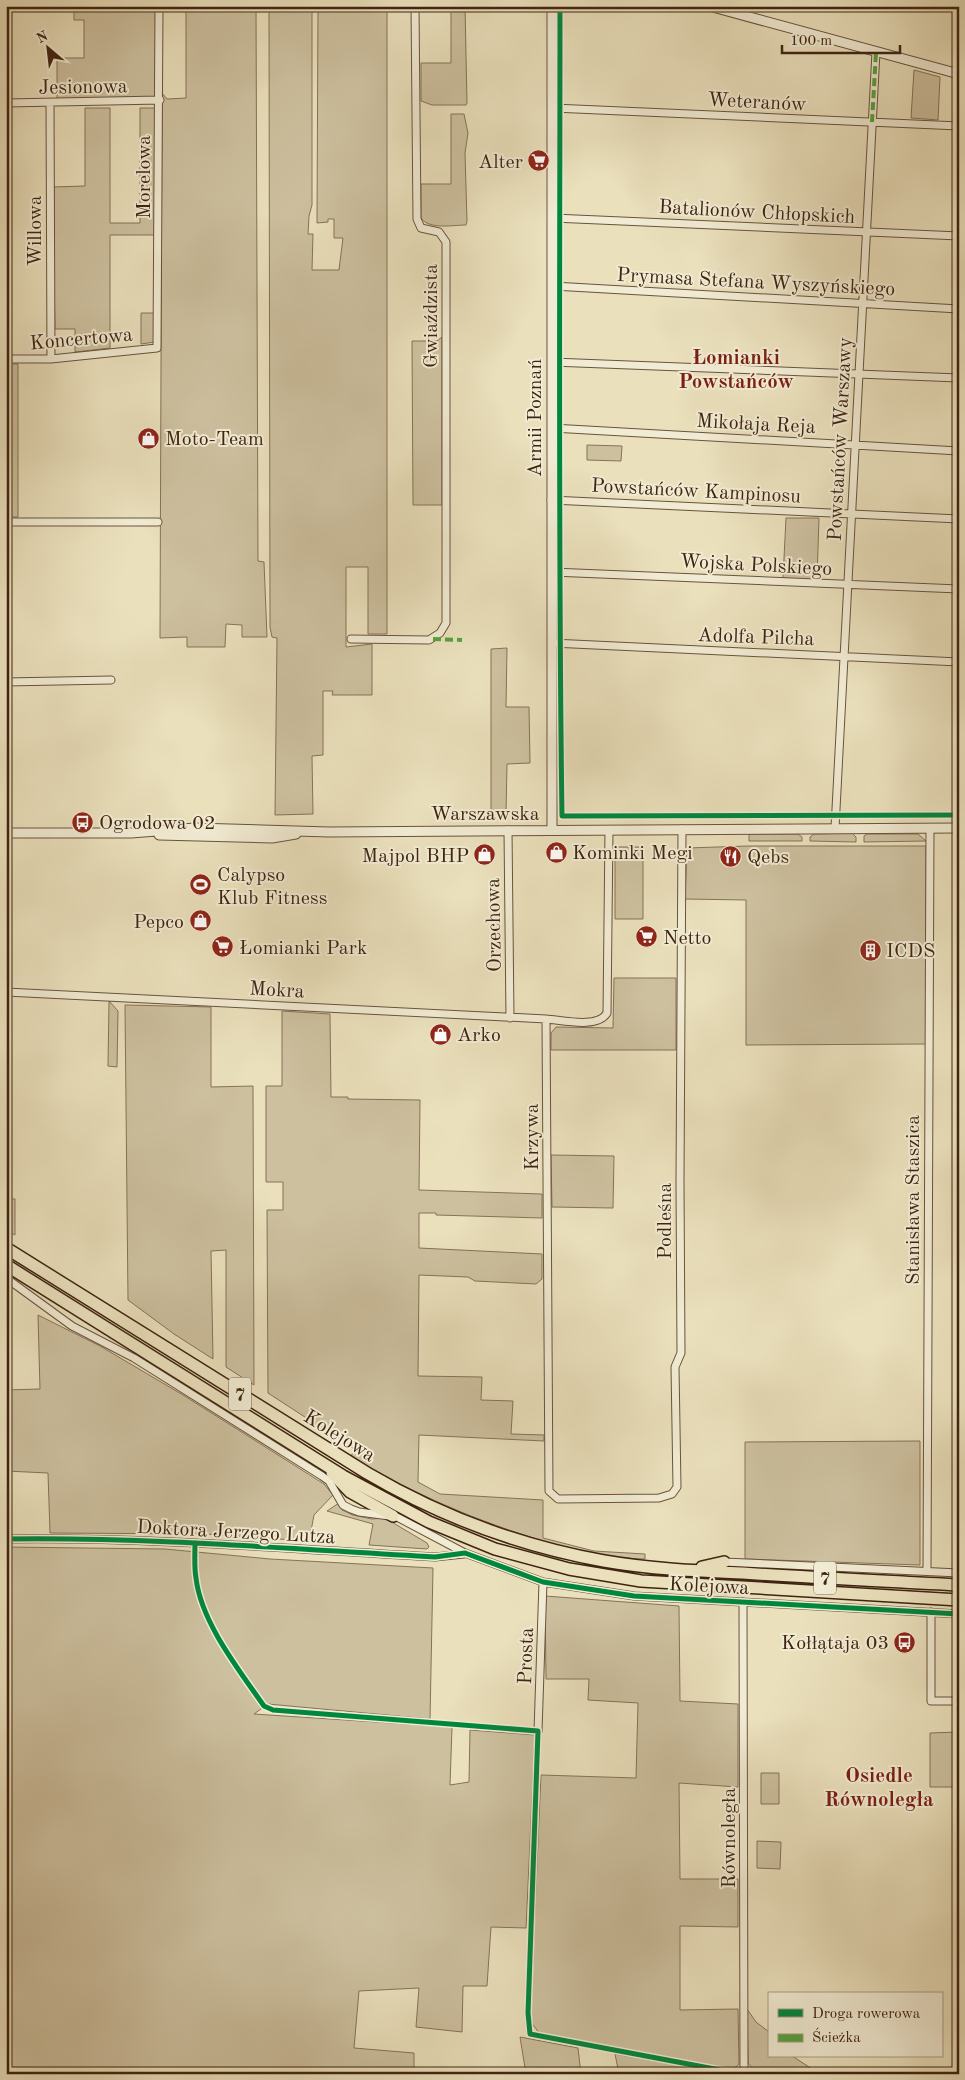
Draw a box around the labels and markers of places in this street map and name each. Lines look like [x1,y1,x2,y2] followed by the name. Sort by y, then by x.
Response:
[527,149,551,173] supermarket icon: Alter
[478,153,523,173] place label: Alter
[137,426,161,450] shop icon: Moto-Team
[165,430,264,450] place label: Moto-Team
[71,810,95,834] bus stop icon: Ogrodowa 02
[99,814,216,834] place label: Ogrodowa 02
[544,840,568,864] shop icon: Kominki Megi
[473,843,497,867] shop icon: Majpol BHP
[572,844,693,864] place label: Kominki Megi
[719,844,743,868] restaurant icon: Qebs
[362,847,469,867] place label: Majpol BHP
[747,848,789,868] place label: Qebs
[217,866,327,909] place label: Calypso Klub Fitness
[189,873,213,897] sports icon: Calypso Klub Fitness
[188,909,212,933] shop icon: Pepco
[133,913,184,933] place label: Pepco
[635,925,659,949] supermarket icon: Netto
[663,929,712,949] place label: Netto
[211,935,235,959] supermarket icon: Łomianki Park
[858,938,882,962] building icon: ICDS
[239,939,367,959] place label: Łomianki Park
[886,942,935,962] place label: ICDS
[429,1022,453,1046] shop icon: Arko
[457,1026,501,1046] place label: Arko
[893,1630,917,1654] bus stop icon: Kołłątaja 03
[781,1634,889,1654] place label: Kołłątaja 03

